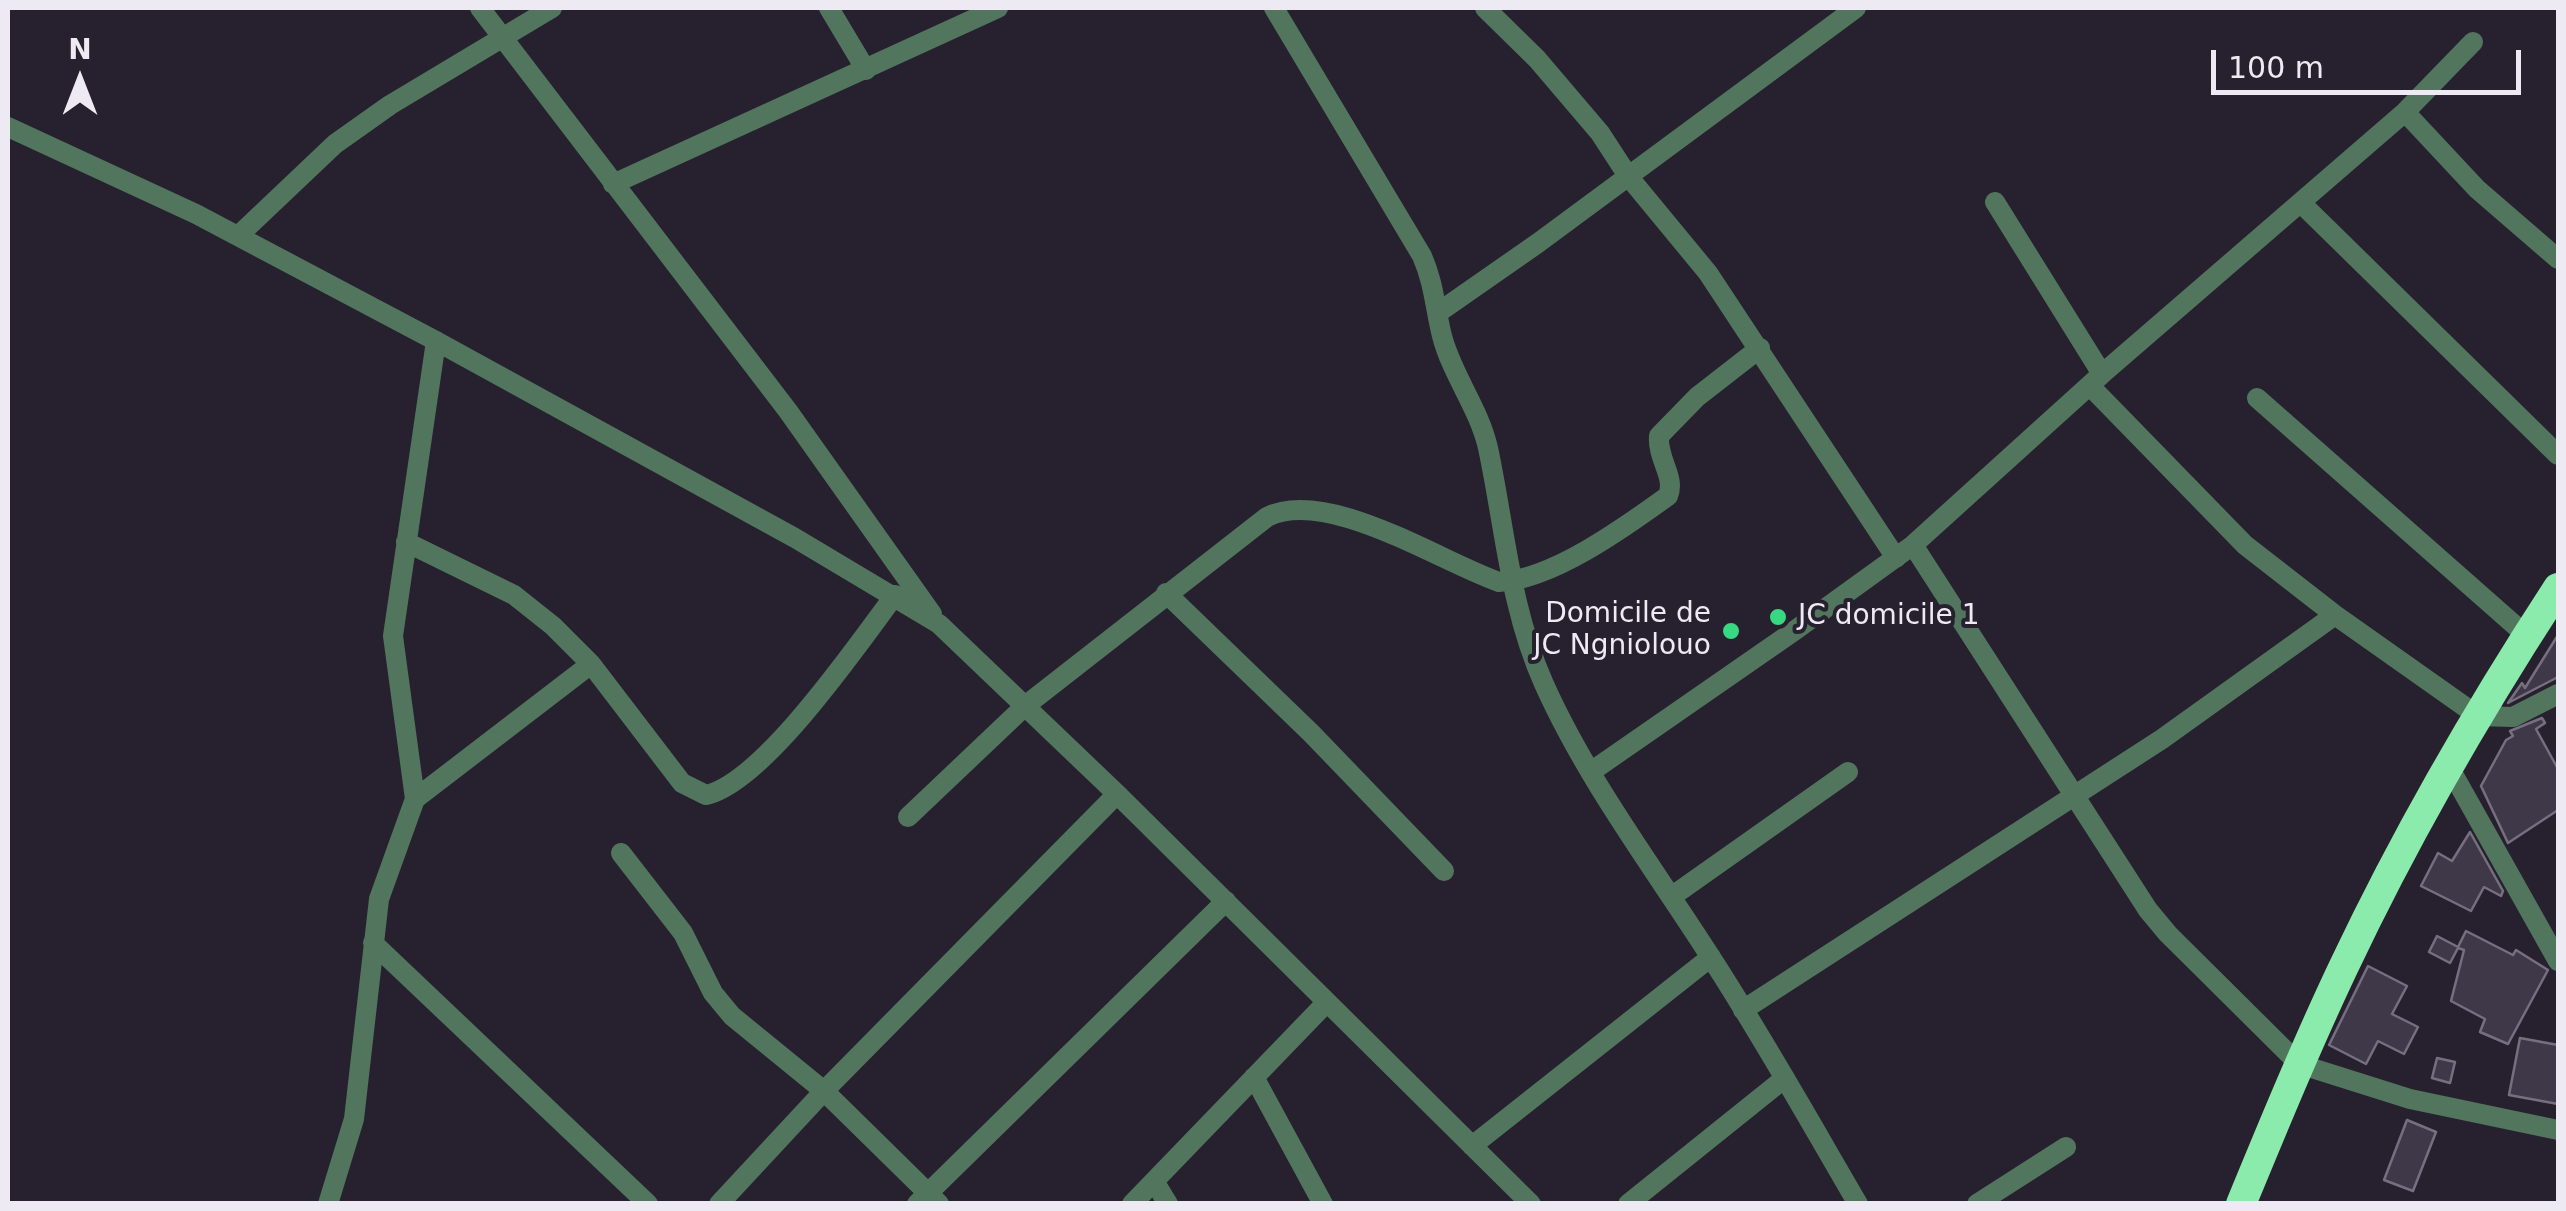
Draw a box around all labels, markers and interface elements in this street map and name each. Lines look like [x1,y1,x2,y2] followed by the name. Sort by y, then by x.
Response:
[30,30,130,130] north arrow
[2216,30,2526,92] scale bar
[68,33,92,66] text: N
[2228,50,2324,85] text: 100 m
[1533,598,1711,664] place label: Domicile de JC Ngniolouo
[1798,600,1980,634] place label: JC domicile 1
[1767,606,1789,628] marker: JC domicile 1
[1720,620,1742,642] marker: Domicile de JC Ngniolouo

